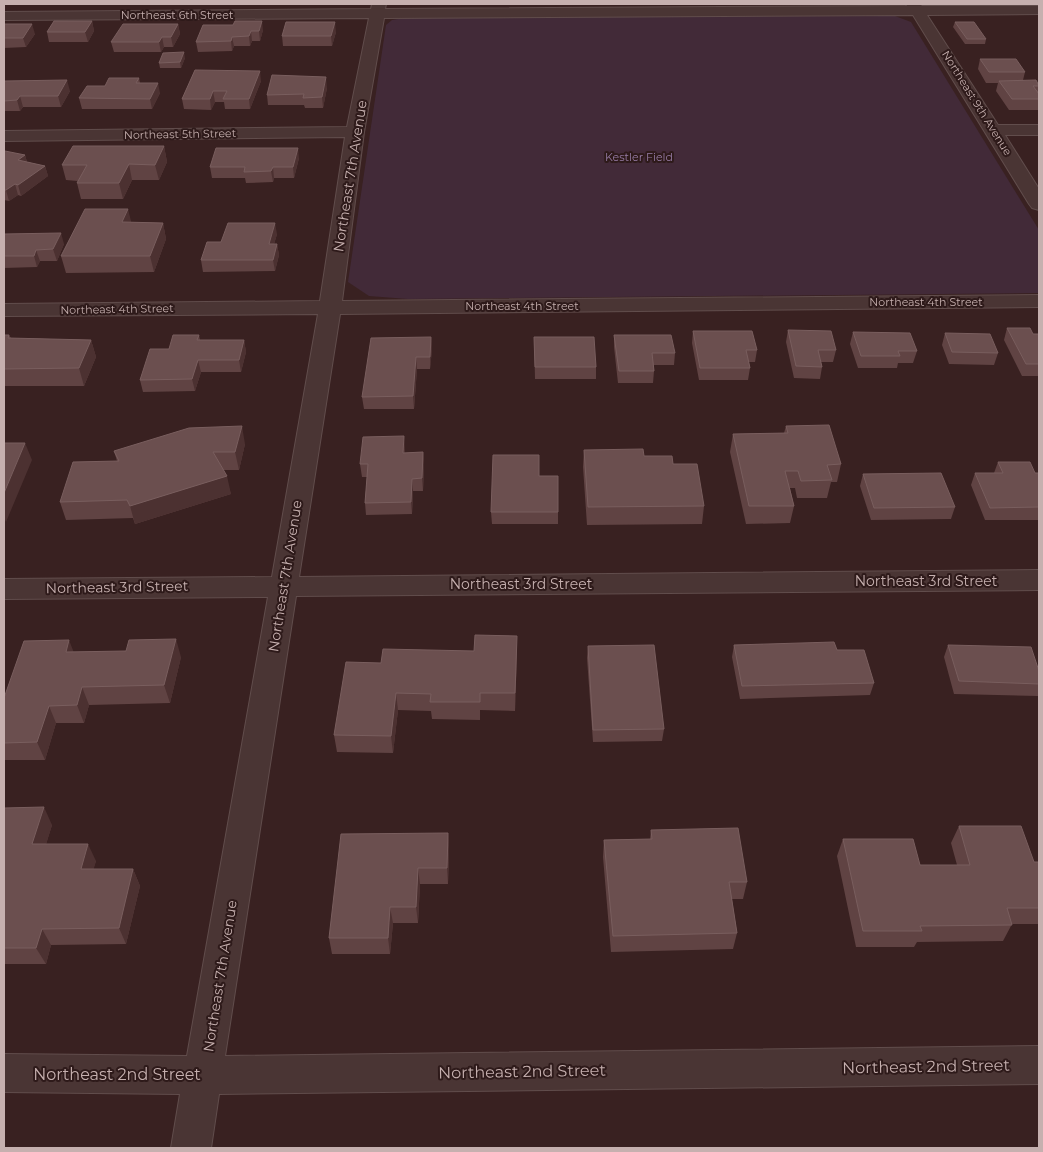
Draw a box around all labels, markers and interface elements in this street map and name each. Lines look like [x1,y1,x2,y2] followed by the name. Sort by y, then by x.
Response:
[121,8,234,22] street label: Northeast 6th Street
[939,48,1015,158] street label: Northeast 9th Avenue
[329,99,371,253] street label: Northeast 7th Avenue
[124,126,237,142] street label: Northeast 5th Street
[605,150,673,164] park label: Kestler Field
[869,295,983,309] street label: Northeast 4th Street
[465,299,579,313] street label: Northeast 4th Street
[60,301,174,317] street label: Northeast 4th Street
[264,499,306,653] street label: Northeast 7th Avenue
[855,572,998,590] street label: Northeast 3rd Street
[450,575,593,593] street label: Northeast 3rd Street
[46,577,189,597] street label: Northeast 3rd Street
[199,899,241,1053] street label: Northeast 7th Avenue
[842,1056,1011,1077] street label: Northeast 2nd Street
[438,1061,607,1082] street label: Northeast 2nd Street
[33,1065,201,1084] street label: Northeast 2nd Street

